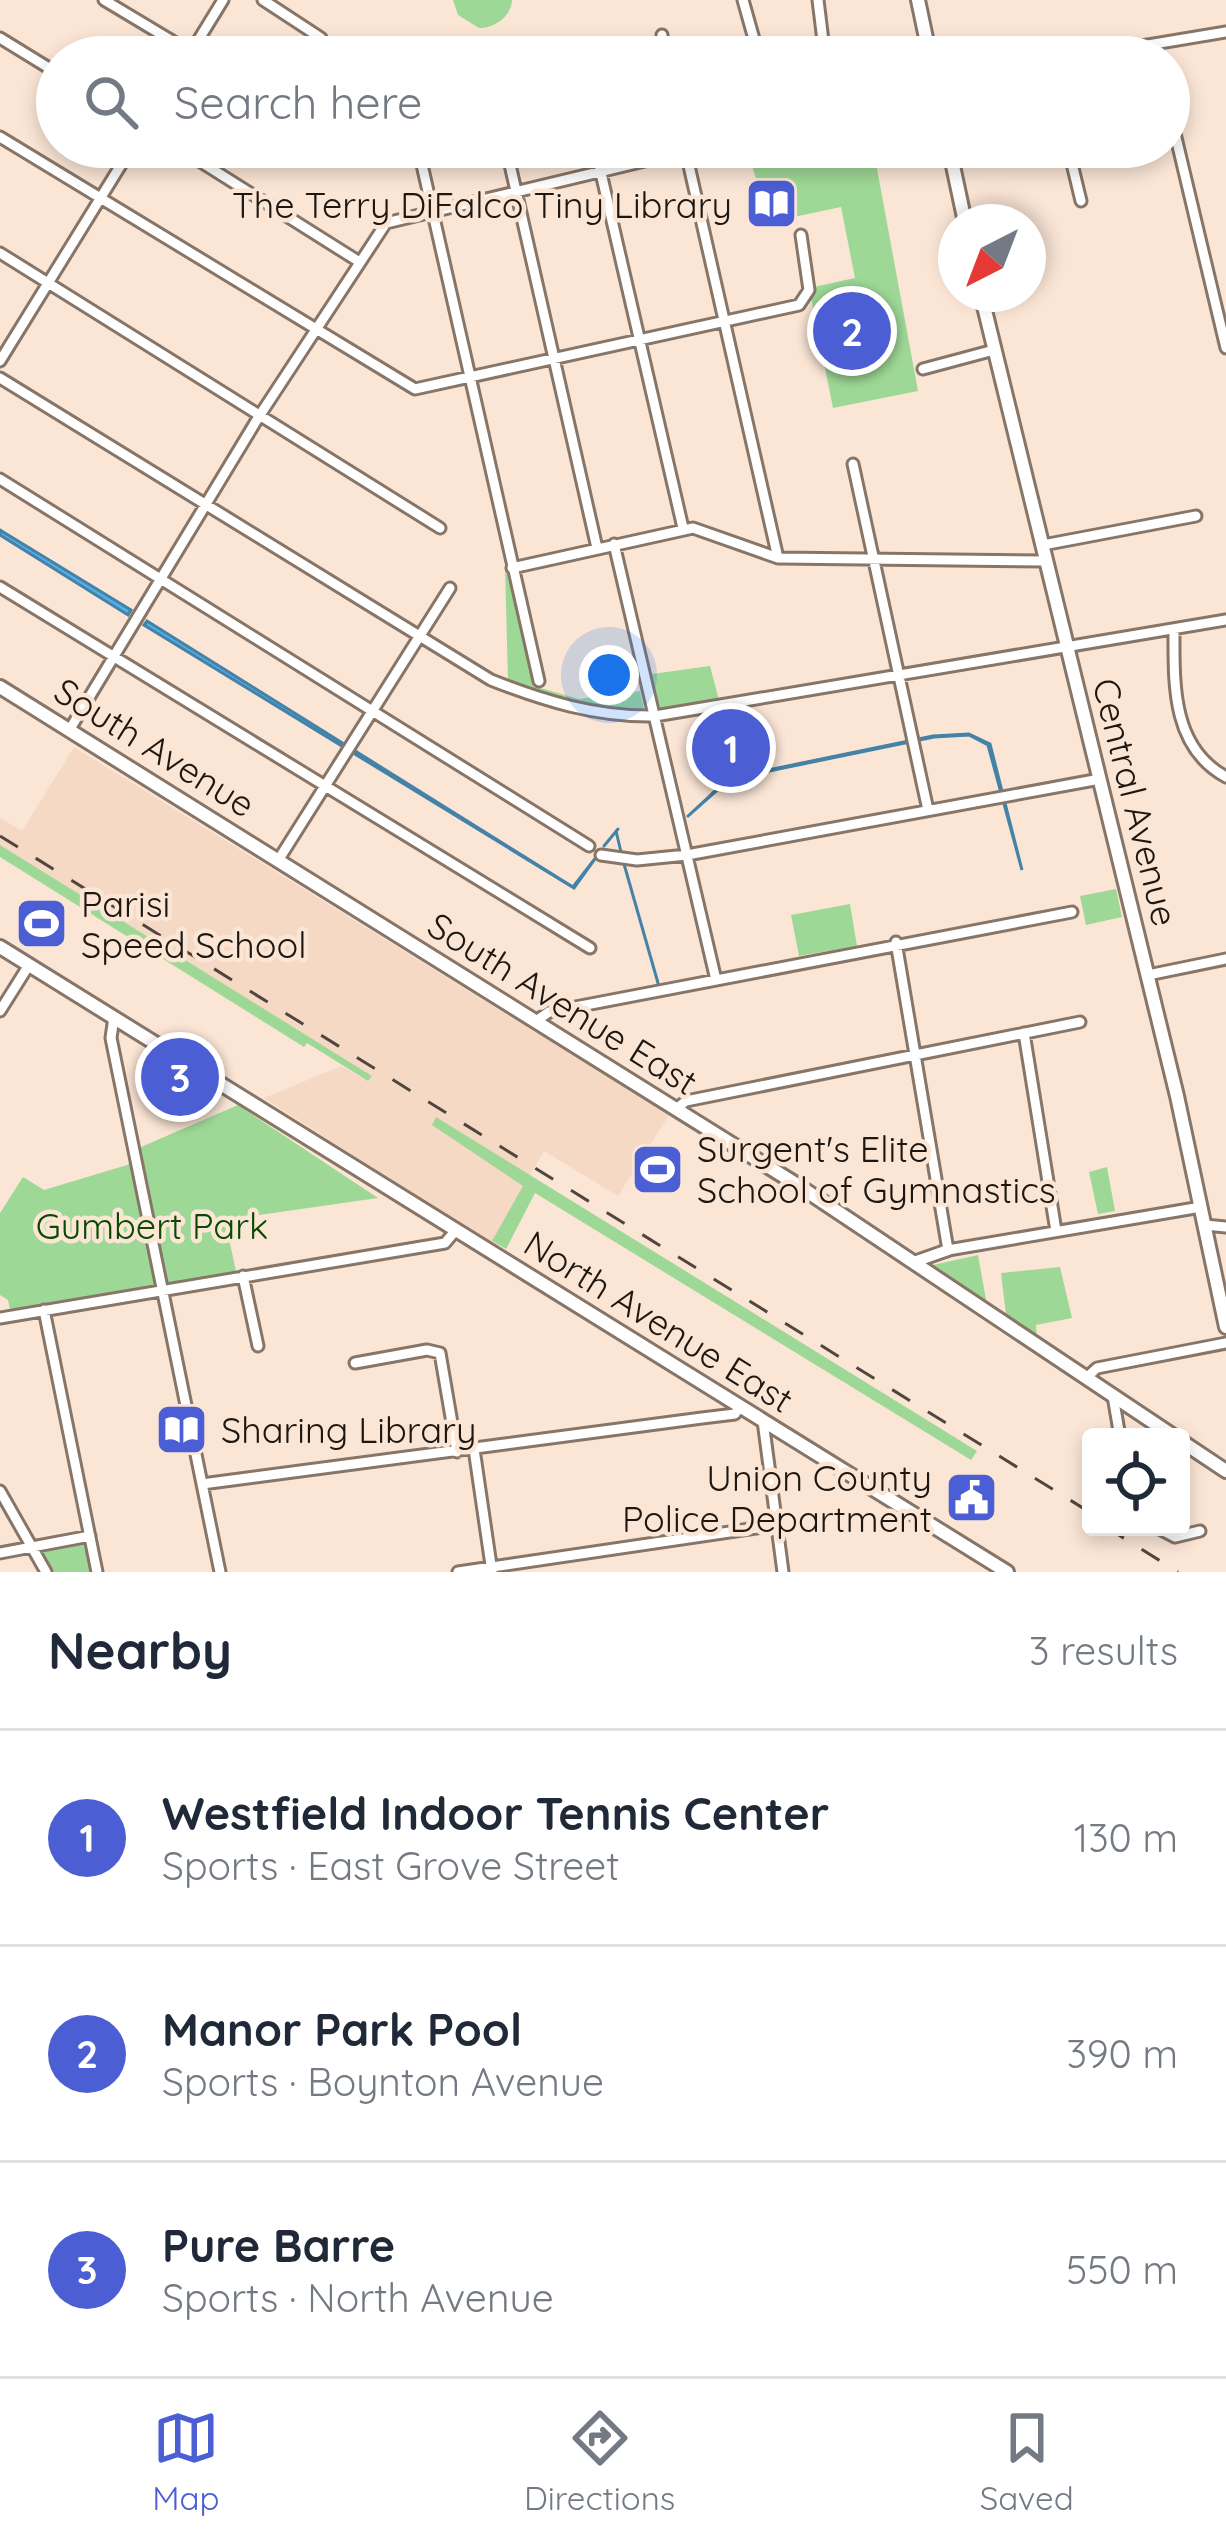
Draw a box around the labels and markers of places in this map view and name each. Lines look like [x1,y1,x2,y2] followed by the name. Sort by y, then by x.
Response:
[743,176,799,232] library icon: The Terry DiFalco Tiny Library
[232,182,732,227] place label: The Terry DiFalco Tiny Library
[813,286,891,376] pin: 2
[692,703,770,793] pin: 1
[81,881,306,967] place label: Parisi Speed School
[14,896,70,952] sports icon: Parisi Speed School
[141,1032,219,1122] pin: 3
[697,1126,1056,1212] place label: Surgent's Elite School of Gymnastics
[630,1141,686,1197] sports icon: Surgent's Elite School of Gymnastics
[154,1401,210,1457] library icon: Sharing Library
[221,1407,476,1452] place label: Sharing Library
[622,1455,932,1541] place label: Union County Police Department
[943,1470,999,1526] public building icon: Union County Police Department

